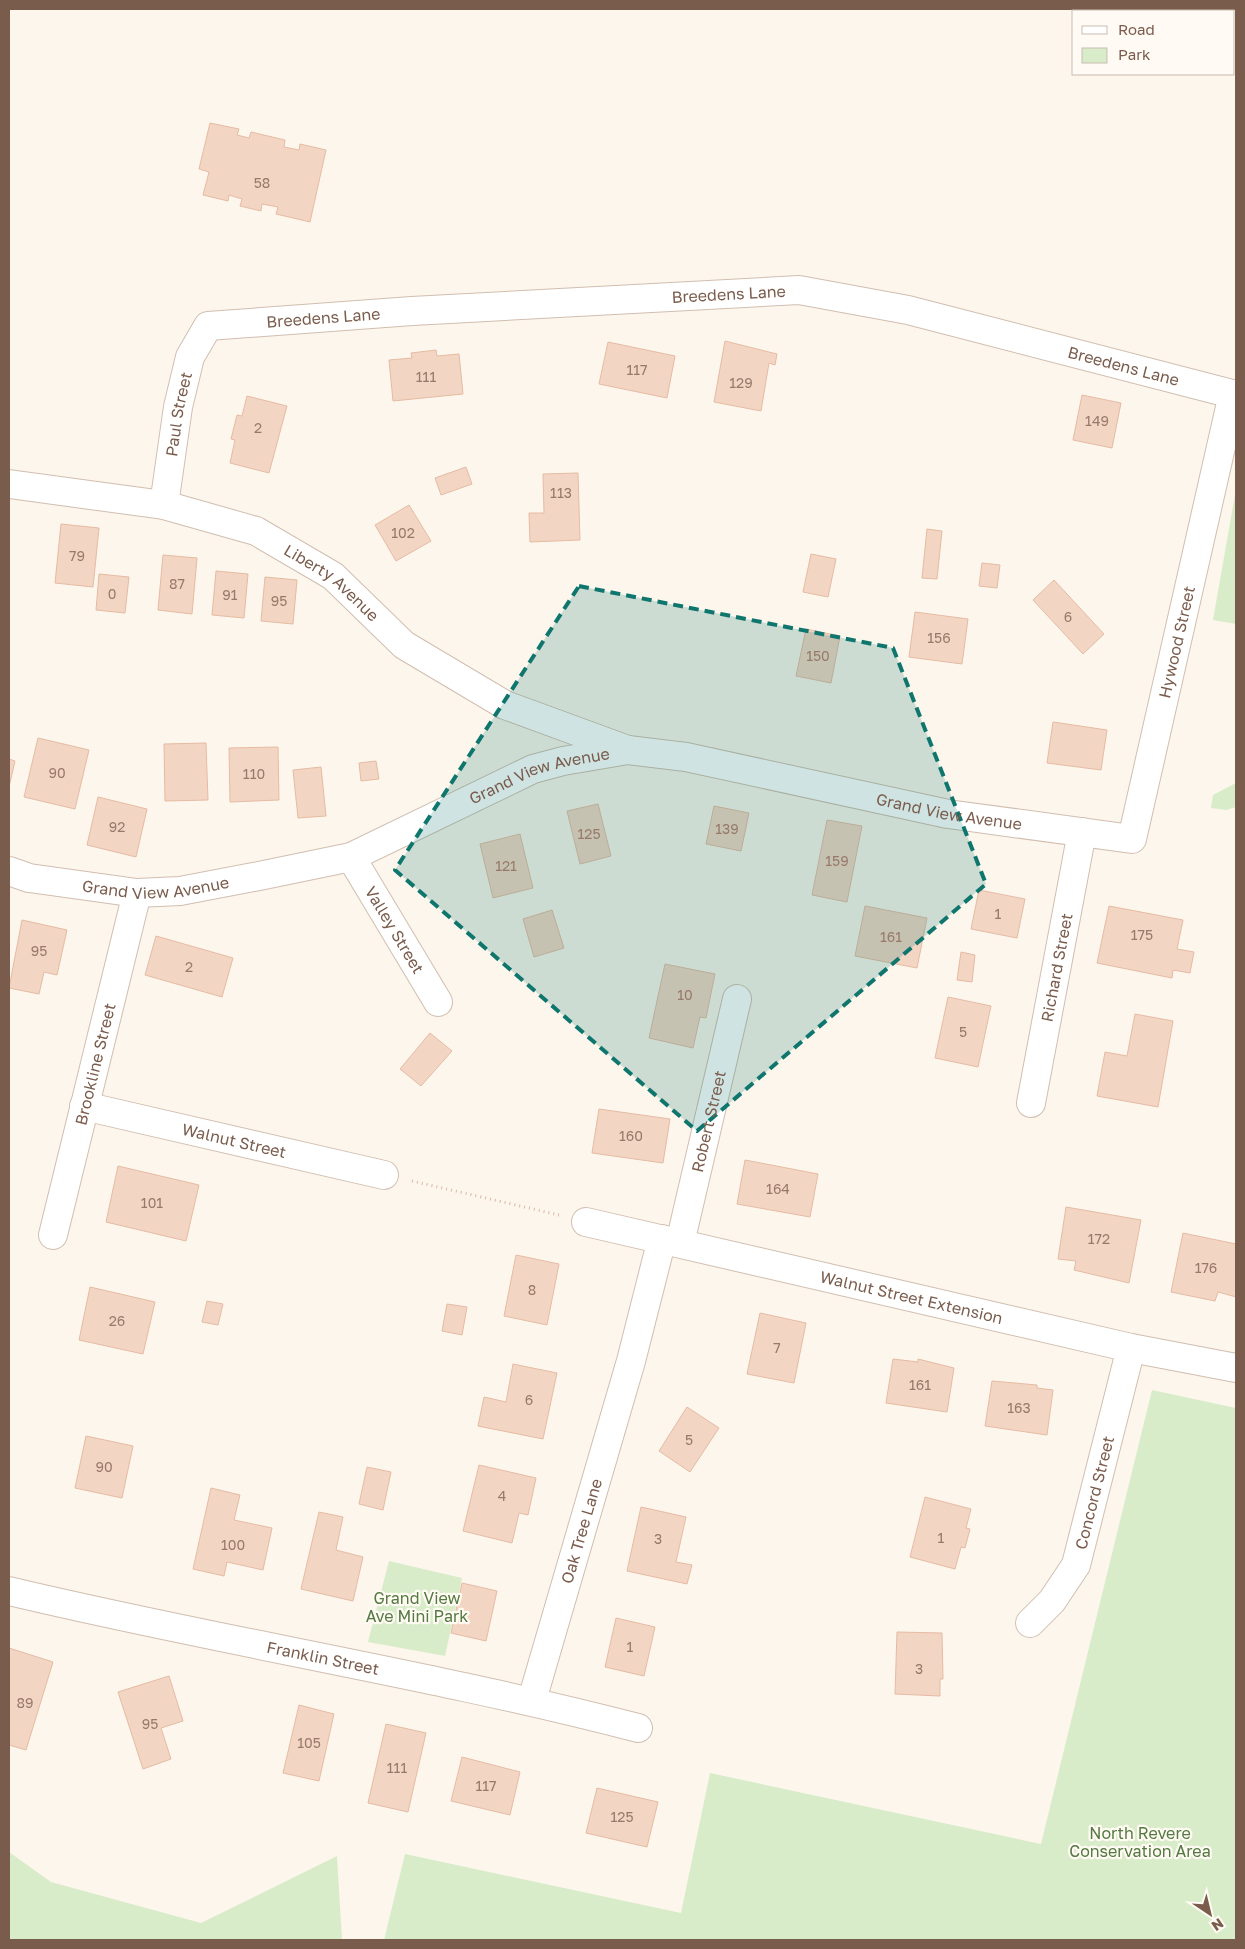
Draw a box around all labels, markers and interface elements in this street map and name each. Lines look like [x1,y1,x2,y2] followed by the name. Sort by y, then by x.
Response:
[1072,10,1235,75] legend
[1118,20,1155,38] text: Road
[1118,45,1151,63] text: Park
[254,174,270,191] house number: 58
[671,281,786,307] street label: Breedens Lane
[266,303,381,332] street label: Breedens Lane
[1066,342,1182,390] street label: Breedens Lane
[627,361,648,378] house number: 117
[416,368,436,385] house number: 111
[161,370,196,458] street label: Paul Street
[729,374,753,391] house number: 129
[1085,412,1109,429] house number: 149
[254,419,262,436] house number: 2
[550,484,572,501] house number: 113
[391,524,415,541] house number: 102
[281,540,383,625] street label: Liberty Avenue
[69,547,85,564] house number: 79
[169,575,185,592] house number: 87
[1154,584,1199,700] street label: Hywood Street
[108,585,116,602] house number: 0
[222,586,238,603] house number: 91
[271,592,287,609] house number: 95
[1064,608,1072,625] house number: 6
[927,629,951,646] house number: 156
[806,647,830,664] house number: 150
[466,743,611,808] street label: Grand View Avenue
[48,764,66,781] house number: 90
[243,765,265,782] house number: 110
[874,789,1023,834] street label: Grand View Avenue
[109,818,125,835] house number: 92
[715,820,739,837] house number: 139
[577,825,601,842] house number: 125
[825,852,849,869] house number: 159
[495,857,517,874] house number: 121
[81,872,231,903] street label: Grand View Avenue
[361,883,429,977] street label: Valley Street
[995,905,1002,922] house number: 1
[1037,911,1077,1023] street label: Richard Street
[1131,926,1153,943] house number: 175
[880,928,902,945] house number: 161
[31,942,47,959] house number: 95
[185,958,193,975] house number: 2
[677,986,693,1003] house number: 10
[70,1001,120,1127] street label: Brookline Street
[959,1023,967,1040] house number: 5
[687,1068,730,1174] street label: Robert Street
[180,1119,288,1162] street label: Walnut Street
[619,1127,643,1144] house number: 160
[766,1180,790,1197] house number: 164
[141,1194,163,1211] house number: 101
[1088,1230,1110,1247] house number: 172
[1195,1259,1217,1276] house number: 176
[818,1266,1005,1328] street label: Walnut Street Extension
[528,1281,536,1298] house number: 8
[109,1312,125,1329] house number: 26
[773,1339,781,1356] house number: 7
[909,1376,931,1393] house number: 161
[525,1391,533,1408] house number: 6
[1007,1399,1031,1416] house number: 163
[685,1431,693,1448] house number: 5
[1070,1434,1118,1551] street label: Concord Street
[95,1458,113,1475] house number: 90
[557,1476,606,1586] street label: Oak Tree Lane
[498,1487,506,1504] house number: 4
[938,1529,945,1546] house number: 1
[654,1530,662,1547] house number: 3
[221,1536,245,1553] house number: 100
[366,1588,468,1626] park label: Grand View Ave Mini Park
[265,1637,381,1679] street label: Franklin Street
[627,1638,634,1655] house number: 1
[915,1660,923,1677] house number: 3
[16,1694,34,1711] house number: 89
[142,1715,158,1732] house number: 95
[297,1734,321,1751] house number: 105
[387,1759,407,1776] house number: 111
[476,1777,497,1794] house number: 117
[610,1808,634,1825] house number: 125
[1069,1823,1211,1861] park label: North Revere Conservation Area
[1185,1889,1235,1939] north arrow
[1209,1915,1227,1935] text: N

